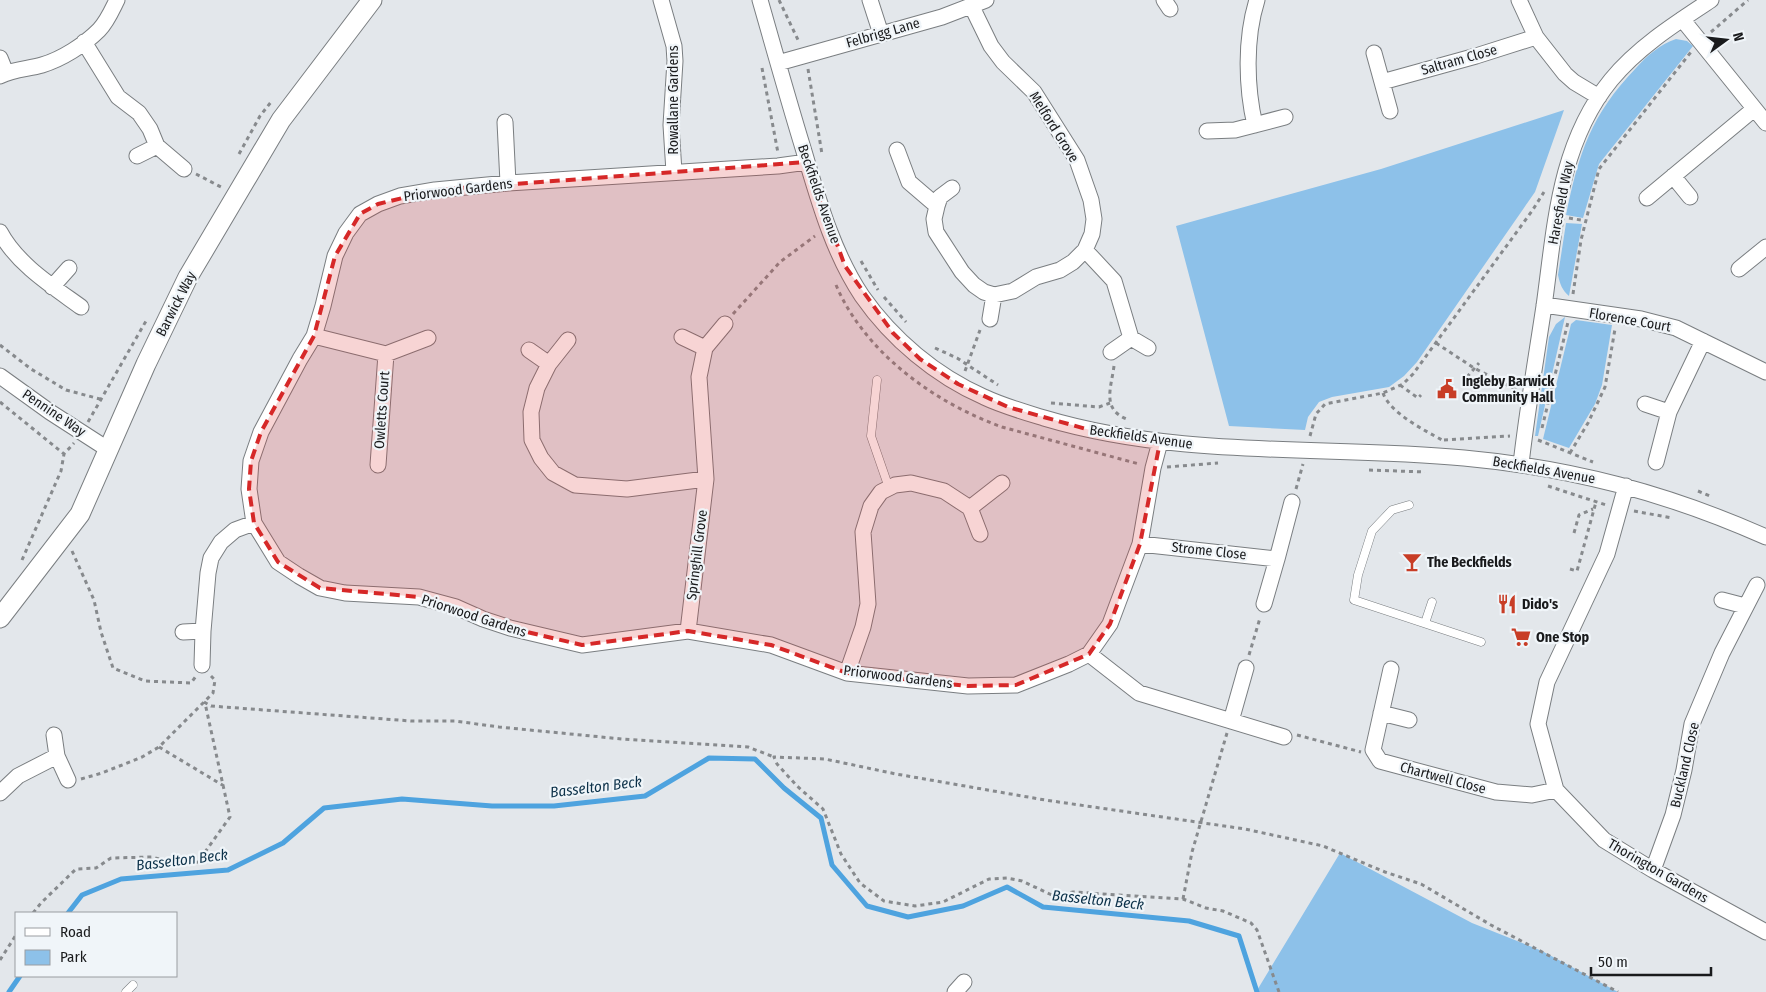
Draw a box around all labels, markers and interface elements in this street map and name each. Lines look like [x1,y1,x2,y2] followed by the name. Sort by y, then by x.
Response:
[844,14,922,52] street label: Felbrigg Lane
[1701,15,1751,65] north arrow
[1729,31,1747,43] text: N
[1419,41,1499,79] street label: Saltram Close
[665,45,682,155] street label: Rowallane Gardens
[1026,88,1083,166] street label: Melford Grove
[794,142,844,246] street label: Beckfields Avenue
[1545,159,1578,246] street label: Haresfield Way
[403,175,513,205] street label: Priorwood Gardens
[152,268,200,339] street label: Barwick Way
[1588,304,1673,336] street label: Florence Court
[371,370,393,449] street label: Owletts Court
[1462,373,1555,406] place label: Ingleby Barwick Community Hall
[1436,378,1458,400] public building icon: Ingleby Barwick Community Hall
[19,386,89,441] street label: Pennine Way
[1088,421,1194,453] street label: Beckfields Avenue
[1491,453,1597,487] street label: Beckfields Avenue
[683,509,711,601] street label: Springhill Grove
[1171,539,1247,563] street label: Strome Close
[1401,551,1423,573] bar icon: The Beckfields
[1427,554,1512,571] place label: The Beckfields
[419,591,529,641] street label: Priorwood Gardens
[1496,593,1518,615] restaurant icon: Dido's
[1522,596,1558,613] place label: Dido's
[1510,626,1532,648] supermarket icon: One Stop
[1536,629,1590,646] place label: One Stop
[843,662,953,692] street label: Priorwood Gardens
[1667,721,1703,809] street label: Buckland Close
[1398,758,1488,798] street label: Chartwell Close
[549,772,644,802] water label: Basselton Beck
[1605,835,1711,907] street label: Thorington Gardens
[135,845,230,875] water label: Basselton Beck
[1051,886,1145,914] water label: Basselton Beck
[15,912,178,977] legend
[60,923,91,941] text: Road
[1591,944,1711,976] scale bar
[60,948,87,966] text: Park
[1598,953,1628,971] text: 50 m

